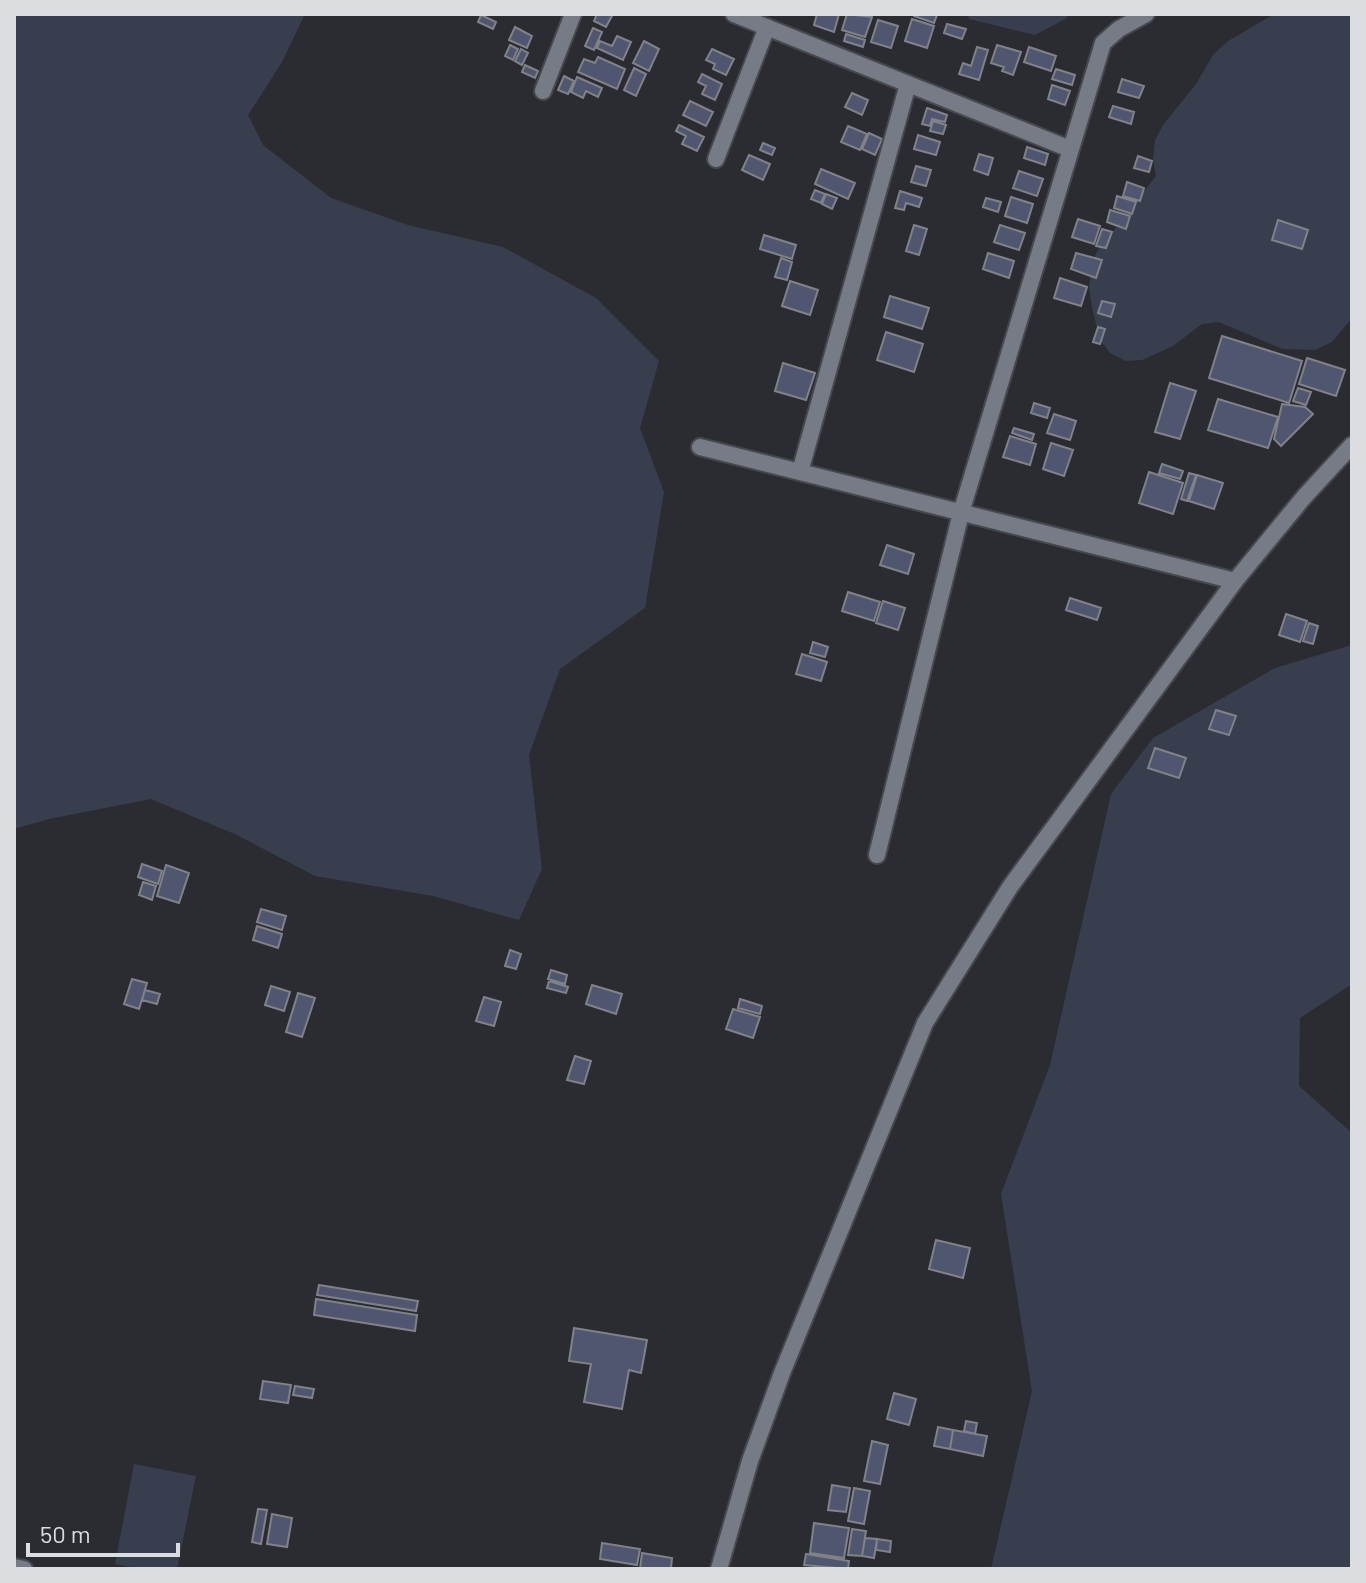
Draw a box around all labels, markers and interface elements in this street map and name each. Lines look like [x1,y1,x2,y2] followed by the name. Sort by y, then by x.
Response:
[28,1507,178,1557] scale bar
[40,1519,91,1548] text: 50 m

